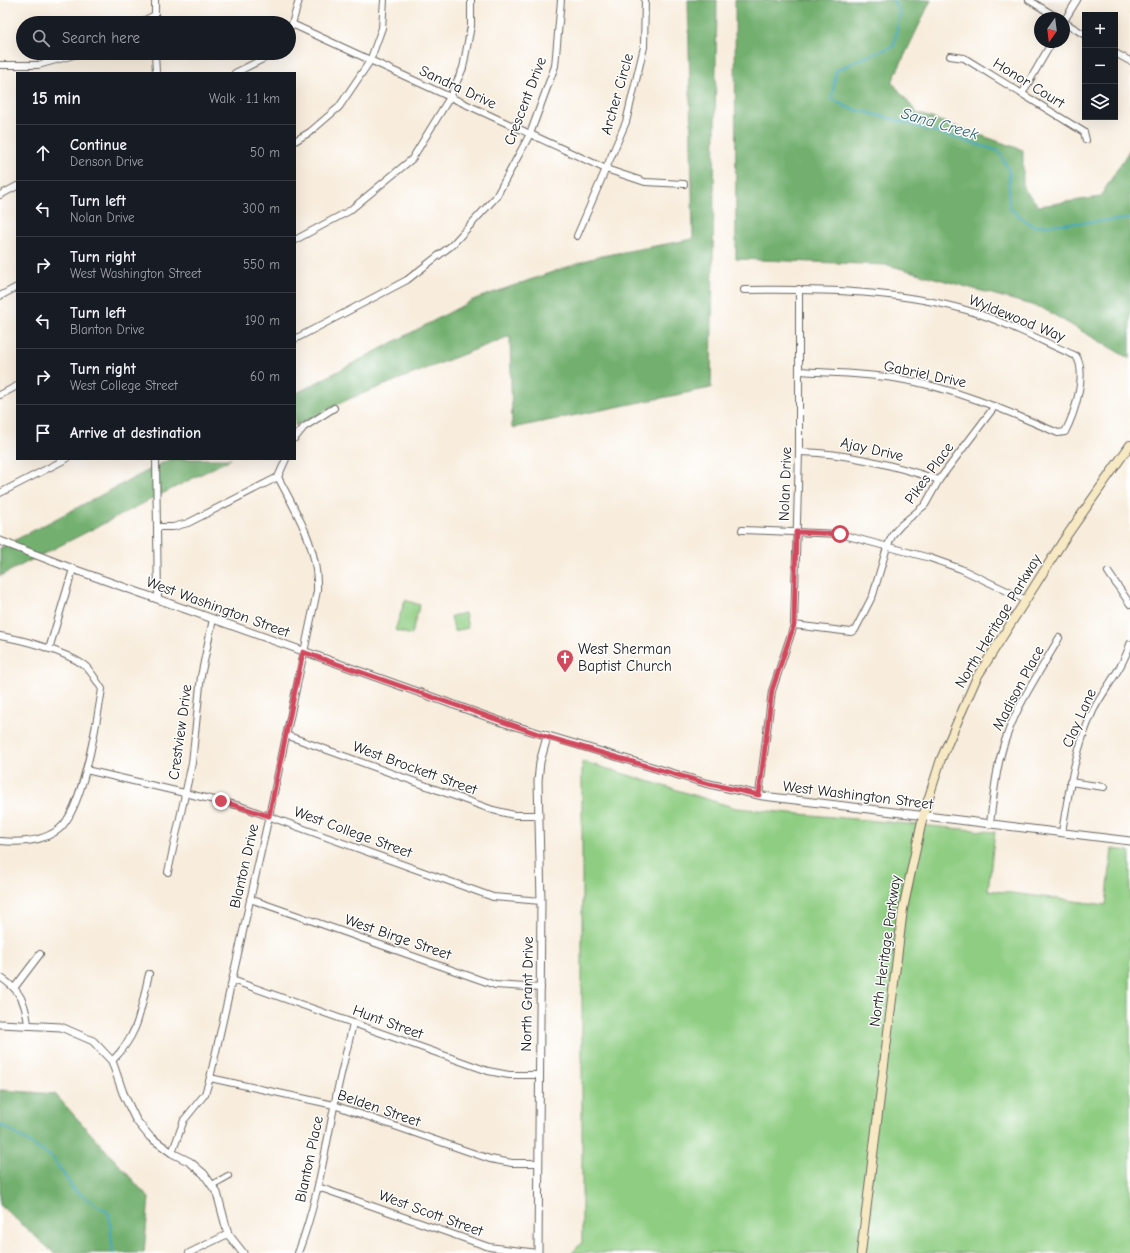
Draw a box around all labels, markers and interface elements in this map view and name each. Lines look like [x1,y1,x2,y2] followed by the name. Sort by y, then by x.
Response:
[1034,12,1070,48] north arrow
[1082,12,1118,120] map controls
[1082,12,1118,48] button: +
[16,16,296,60] search box
[30,27,52,49] icon: search
[62,29,140,47] text: Search here
[1082,48,1118,84] button: −
[597,51,637,137] street label: Archer Circle
[500,54,550,148] street label: Crescent Drive
[990,54,1069,112] street label: Honor Court
[417,61,500,113] street label: Sandra Drive
[1082,84,1118,120] button: layers
[32,89,81,108] text: 15 min
[209,91,280,106] text: Walk · 1.1 km
[899,104,981,144] water label: Sand Creek
[70,136,127,154] text: Continue
[32,142,54,164] icon: ahead
[250,145,280,160] text: 50 m
[70,154,144,169] text: Denson Drive
[70,192,126,210] text: Turn left
[32,198,54,220] icon: left
[242,201,280,216] text: 300 m
[70,210,135,225] text: Nolan Drive
[70,248,136,266] text: Turn right
[32,254,54,276] icon: right
[243,257,280,272] text: 550 m
[70,266,201,281] text: West Washington Street
[966,290,1068,346] street label: Wyldewood Way
[70,304,126,322] text: Turn left
[32,310,54,332] icon: left
[245,313,280,328] text: 190 m
[70,322,145,337] text: Blanton Drive
[882,356,968,392] street label: Gabriel Drive
[70,360,136,378] text: Turn right
[32,366,54,388] icon: right
[250,369,280,384] text: 60 m
[70,378,178,393] text: West College Street
[32,422,54,444] icon: arrive
[70,424,201,442] text: Arrive at destination
[839,433,906,465] street label: Ajay Drive
[901,438,958,507] street label: Pikes Place
[775,446,795,522] street label: Nolan Drive
[831,525,849,543] route start
[951,551,1045,691] street label: North Heritage Parkway
[144,573,293,642] street label: West Washington Street
[578,640,672,675] place label: West Sherman Baptist Church
[988,642,1048,733] street label: Madison Place
[555,648,575,673] church icon: West Sherman Baptist Church
[164,683,196,781] street label: Crestview Drive
[1058,685,1100,750] street label: Clay Lane
[350,737,480,799] street label: West Brockett Street
[782,777,935,813] street label: West Washington Street
[212,792,230,810] route end
[292,802,415,862] street label: West College Street
[226,822,263,910] street label: Blanton Drive
[865,874,905,1028] street label: North Heritage Parkway
[342,910,454,964] street label: West Birge Street
[517,936,537,1052] street label: North Grant Drive
[350,1001,426,1043] street label: Hunt Street
[335,1085,423,1131] street label: Belden Street
[291,1114,327,1204] street label: Blanton Place
[376,1186,486,1240] street label: West Scott Street

